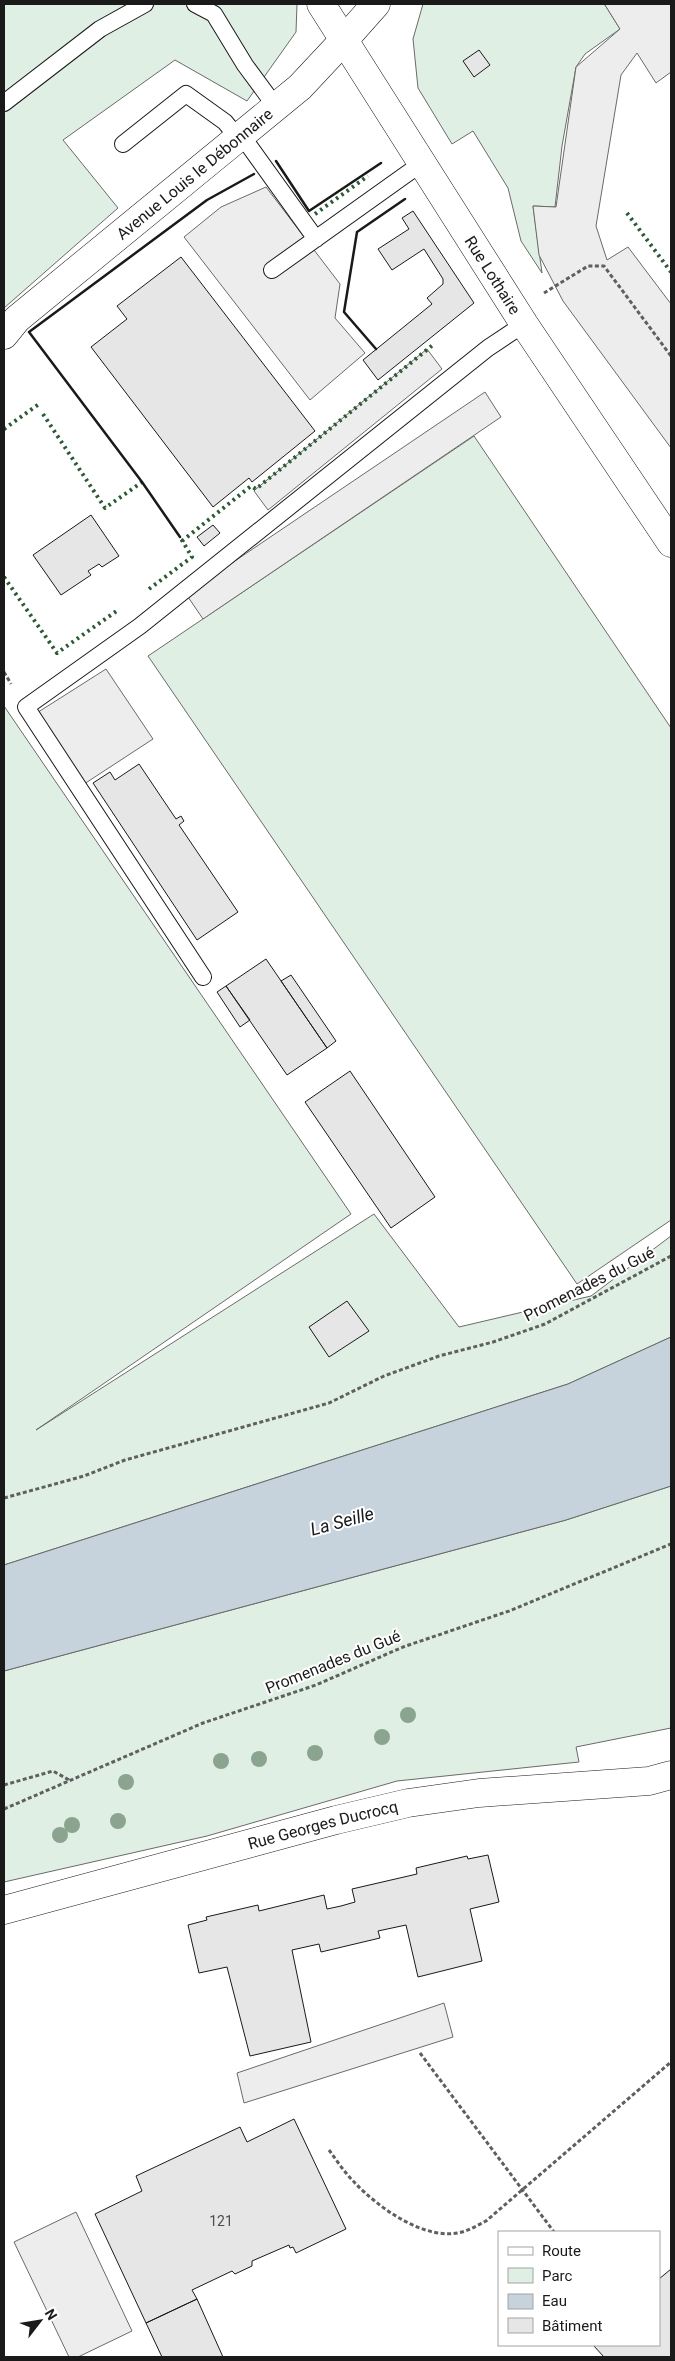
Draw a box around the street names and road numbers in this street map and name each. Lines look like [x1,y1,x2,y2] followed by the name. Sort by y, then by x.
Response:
[112,104,276,243] street label: Avenue Louis le Débonnaire
[461,232,525,318] street label: Rue Lothaire
[520,1243,658,1325] street label: Promenades du Gué
[263,1626,403,1698] street label: Promenades du Gué
[246,1796,400,1853] street label: Rue Georges Ducrocq

